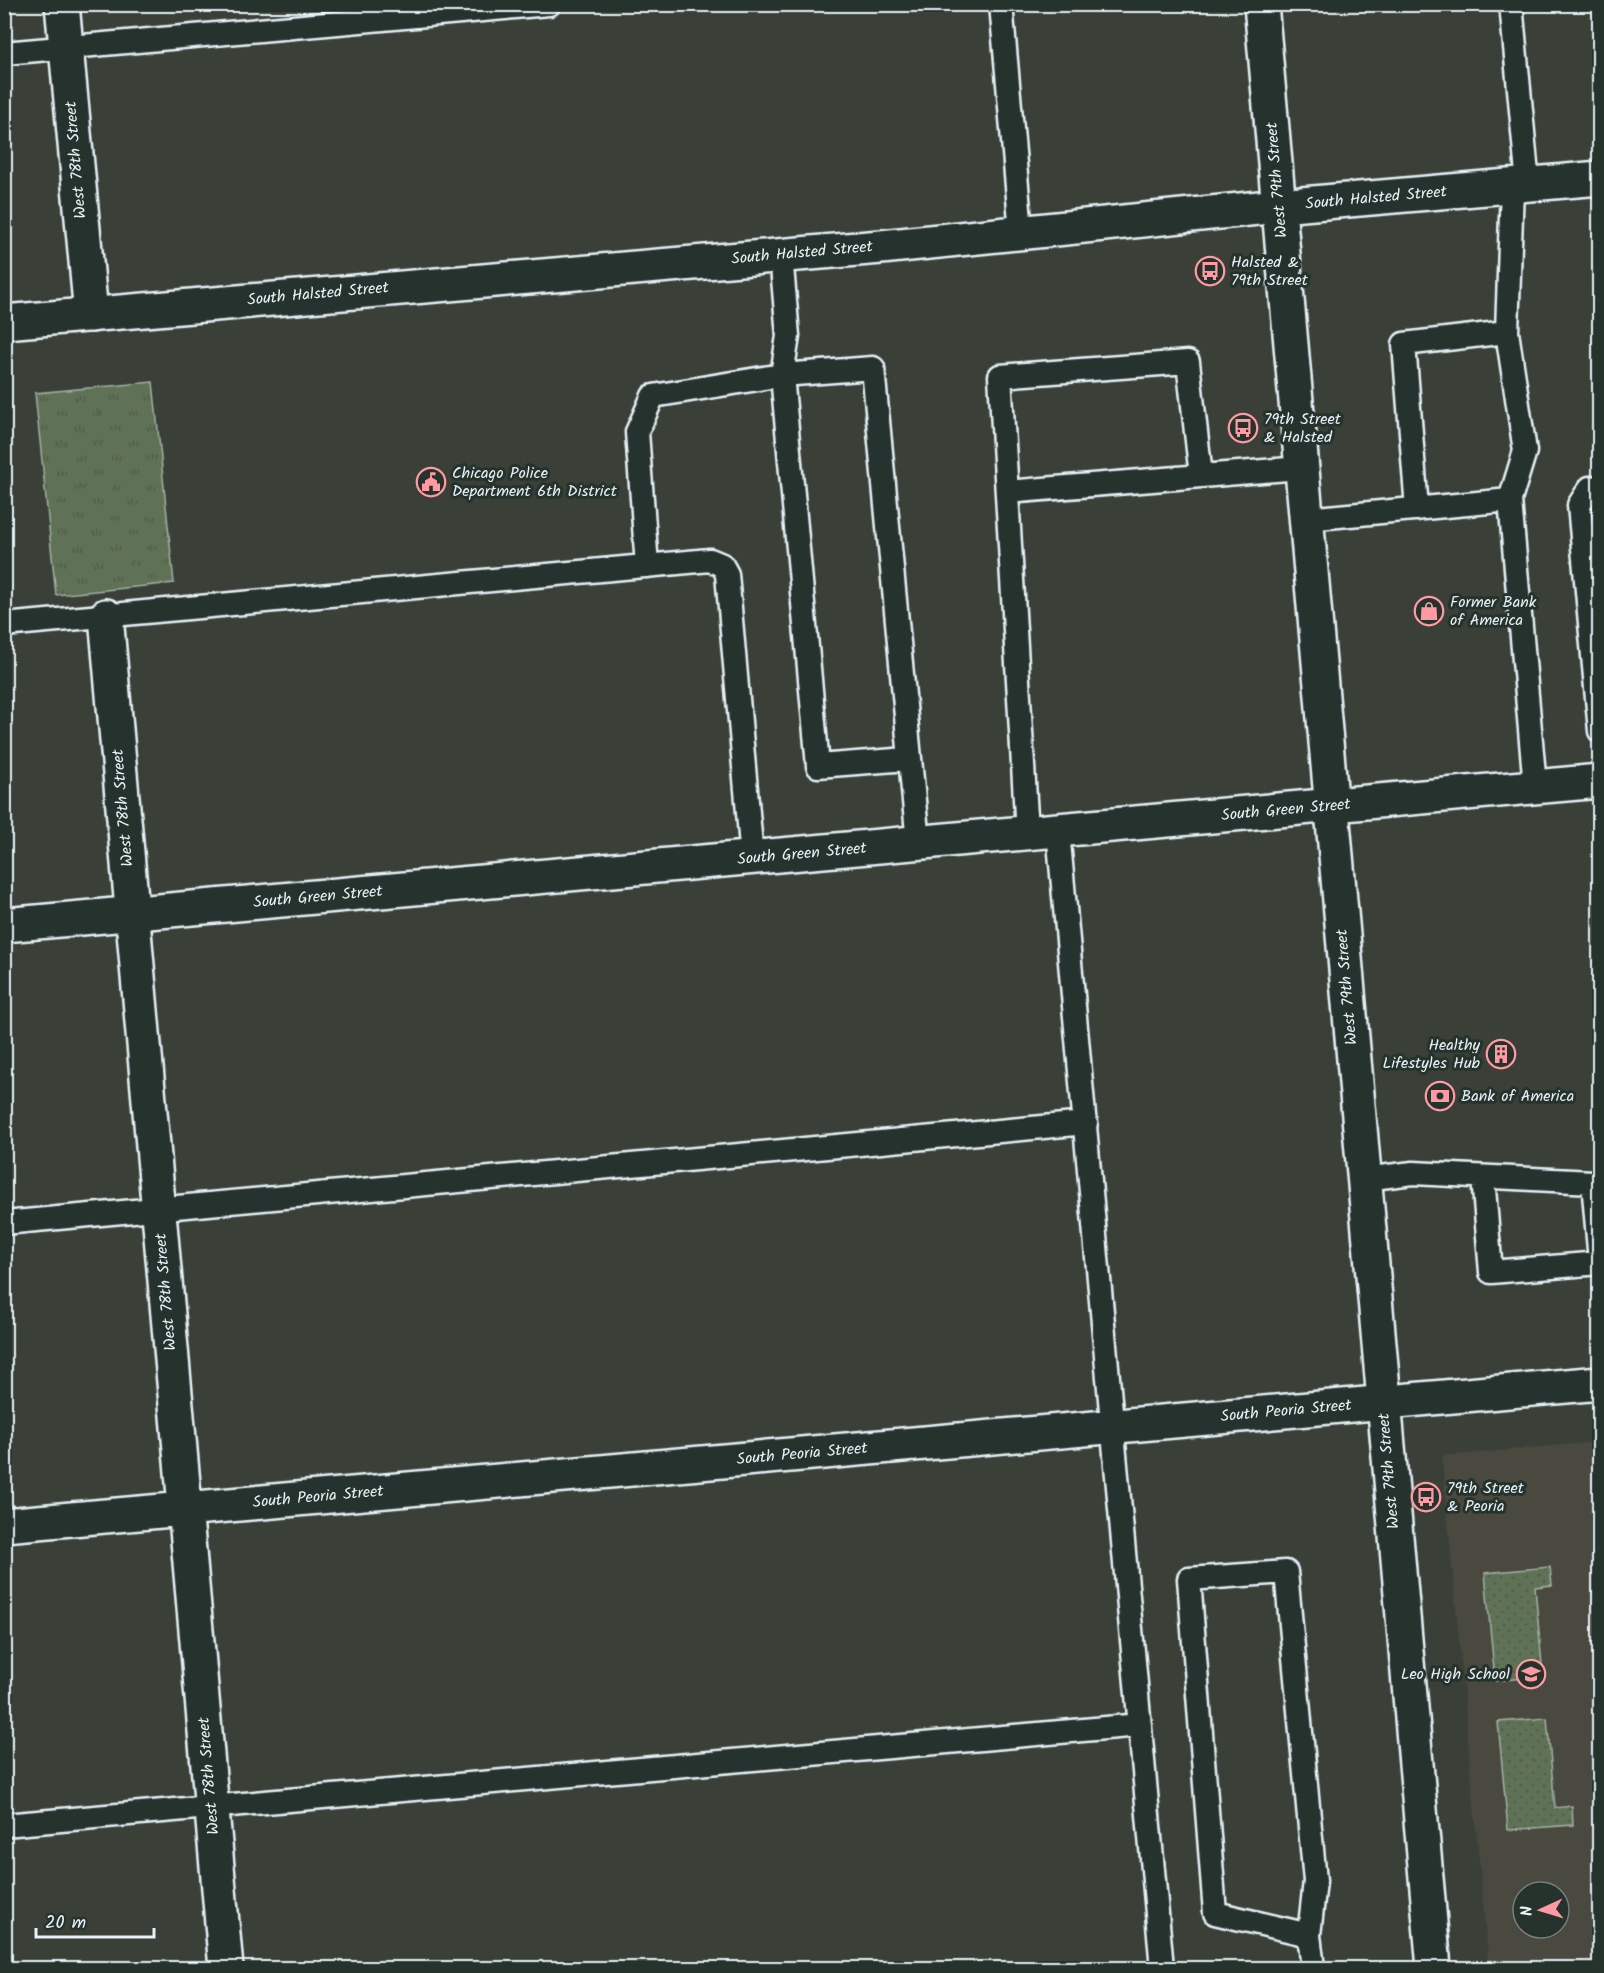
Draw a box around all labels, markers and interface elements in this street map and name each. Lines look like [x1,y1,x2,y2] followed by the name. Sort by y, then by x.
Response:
[58,99,94,220] street label: West 78th Street
[1259,120,1295,239] street label: West 79th Street
[1304,179,1449,217] street label: South Halsted Street
[730,234,875,272] street label: South Halsted Street
[1231,250,1309,293] place label: Halsted & 79th Street
[1194,255,1226,287] bus stop icon: Halsted & 79th Street
[246,275,391,313] street label: South Halsted Street
[1264,407,1342,450] place label: 79th Street & Halsted
[1227,412,1259,444] bus stop icon: 79th Street & Halsted
[452,461,618,504] place label: Chicago Police Department 6th District
[415,466,447,498] public building icon: Chicago Police Department 6th District
[1450,590,1537,633] place label: Former Bank of America
[1413,595,1445,627] shop icon: Former Bank of America
[105,747,141,868] street label: West 78th Street
[1220,792,1352,828] street label: South Green Street
[736,836,868,872] street label: South Green Street
[252,879,384,915] street label: South Green Street
[1329,927,1365,1046] street label: West 79th Street
[1383,1033,1481,1076] place label: Healthy Lifestyles Hub
[1485,1038,1517,1070] building icon: Healthy Lifestyles Hub
[1424,1080,1456,1112] bank icon: Bank of America
[1461,1084,1574,1109] place label: Bank of America
[148,1231,184,1352] street label: West 78th Street
[1219,1393,1353,1429] street label: South Peoria Street
[1371,1411,1407,1530] street label: West 79th Street
[735,1436,869,1472] street label: South Peoria Street
[1447,1476,1525,1519] place label: 79th Street & Peoria
[251,1479,385,1515] street label: South Peoria Street
[1410,1481,1442,1513] bus stop icon: 79th Street & Peoria
[1515,1658,1547,1690] school or university icon: Leo High School
[1401,1662,1510,1687] place label: Leo High School
[191,1715,227,1836] street label: West 78th Street
[1511,1880,1571,1940] north arrow
[36,1901,154,1939] scale bar
[1515,1905,1540,1917] text: N
[45,1909,86,1938] text: 20 m

